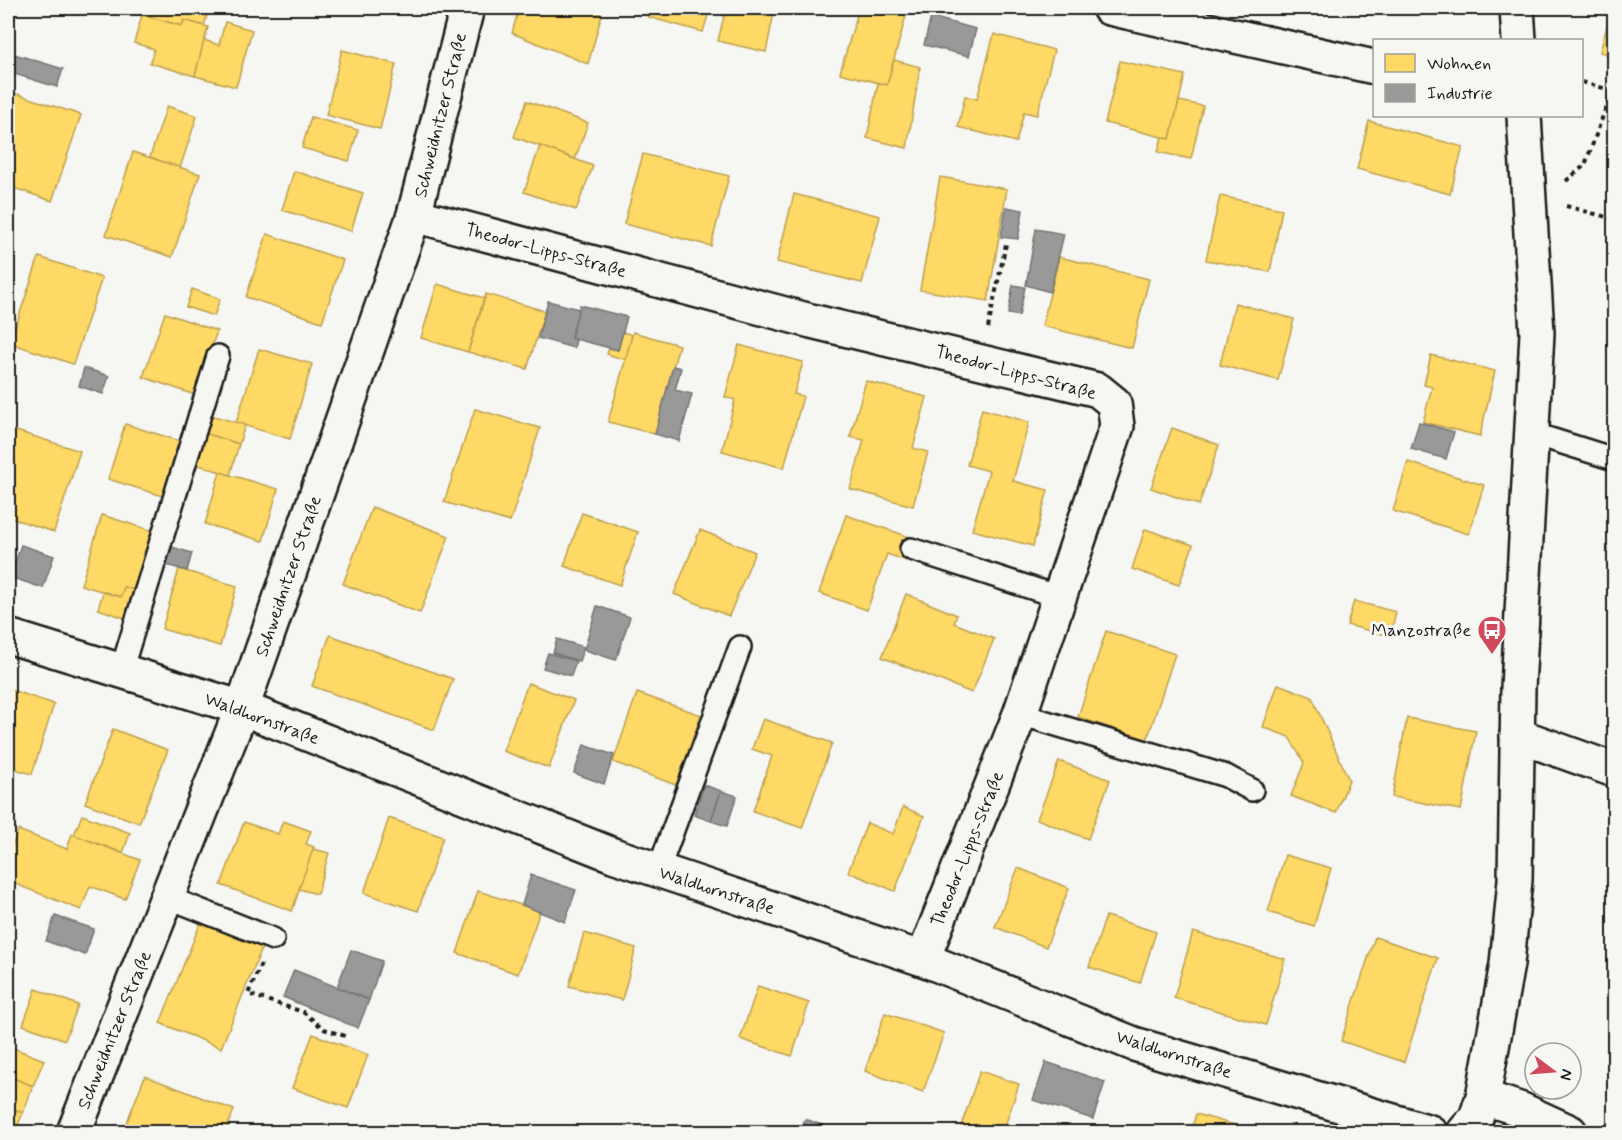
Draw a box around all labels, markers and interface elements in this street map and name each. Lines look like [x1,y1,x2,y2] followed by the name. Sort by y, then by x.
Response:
[409,30,473,200] street label: Schweidnitzer Straße
[1373,39,1583,117] legend
[1427,52,1491,76] text: Wohnen
[1427,82,1493,106] text: Industrie
[463,218,629,284] street label: Theodor-Lipps-Straße
[933,340,1099,406] street label: Theodor-Lipps-Straße
[250,492,328,660] street label: Schweidnitzer Straße
[1476,614,1508,656] bus stop icon: Manzostraße
[1371,619,1471,643] place label: Manzostraße
[201,687,322,751] street label: Waldhornstraße
[926,768,1010,931] street label: Theodor-Lipps-Straße
[656,861,778,921] street label: Waldhornstraße
[72,947,158,1113] street label: Schweidnitzer Straße
[1113,1025,1235,1085] street label: Waldhornstraße
[1523,1041,1583,1101] north arrow
[1554,1067,1578,1083] text: N

